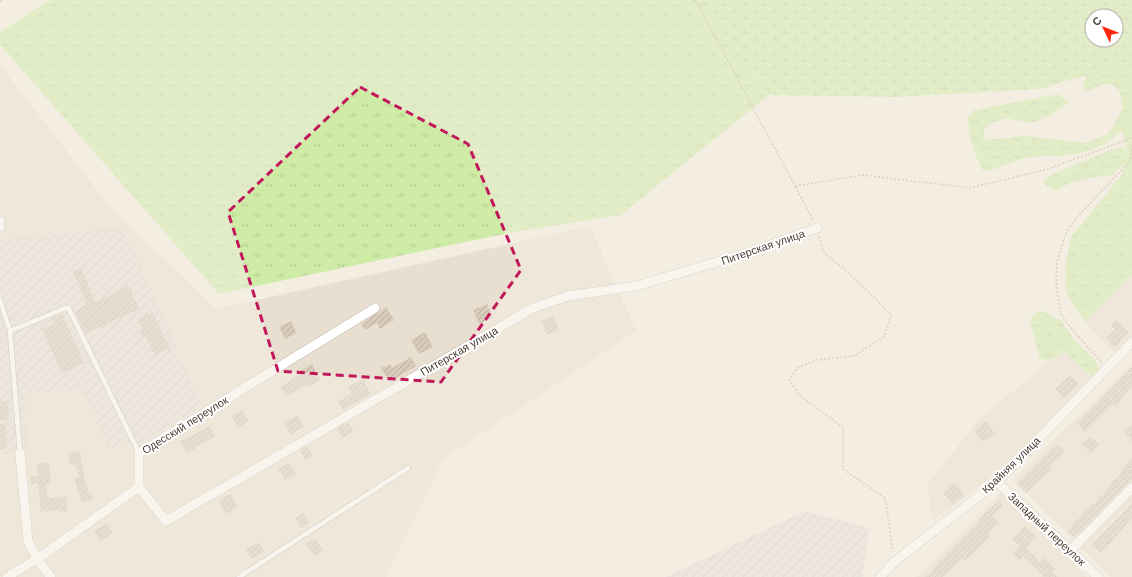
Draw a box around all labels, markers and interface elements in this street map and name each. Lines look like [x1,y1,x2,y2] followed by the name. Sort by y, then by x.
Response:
[1084,8,1124,48] north arrow
[1090,14,1104,28] text: С
[720,227,807,267] street label: Питерская улица
[418,324,500,378] street label: Питерская улица
[140,394,230,456] street label: Одесский переулок
[979,434,1043,496] street label: Крайняя улица
[1006,490,1088,568] street label: Западный переулок

